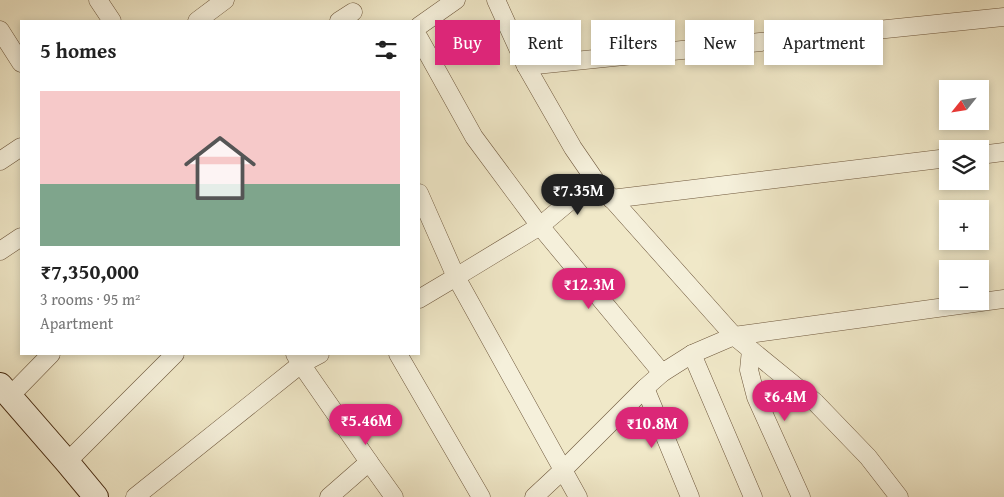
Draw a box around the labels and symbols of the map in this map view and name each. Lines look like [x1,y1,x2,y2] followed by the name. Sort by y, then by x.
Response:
[939,80,989,130] north arrow
[537,174,619,216] pin: ₹7.35M
[548,268,630,310] pin: ₹12.3M
[750,380,820,422] pin: ₹6.4M
[325,404,407,446] pin: ₹5.46M
[611,406,693,449] pin: ₹10.8M

